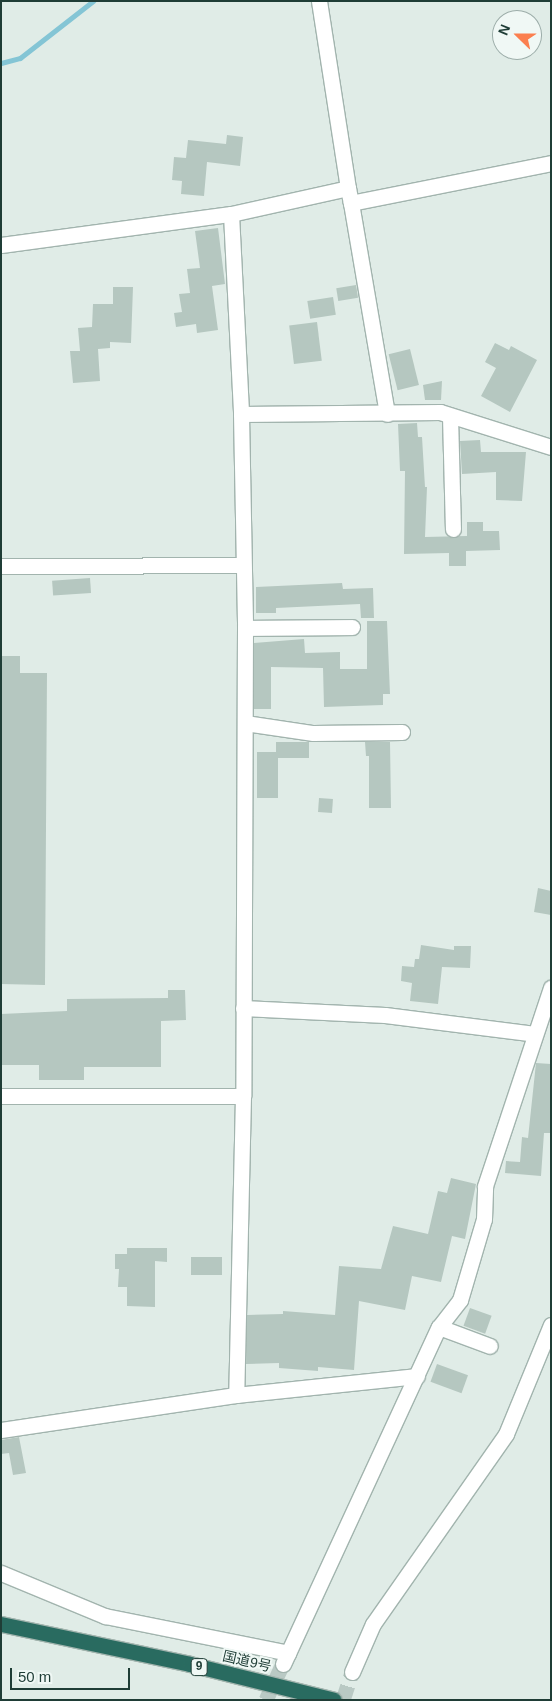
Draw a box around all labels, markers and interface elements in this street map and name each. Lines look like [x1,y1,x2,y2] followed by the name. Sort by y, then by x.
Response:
[492,10,542,60] north arrow
[495,22,513,37] text: N
[221,1647,273,1675] street label: 国道9号
[12,1658,132,1690] scale bar
[190,1658,208,1676] road number: 9
[18,1668,51,1685] text: 50 m

